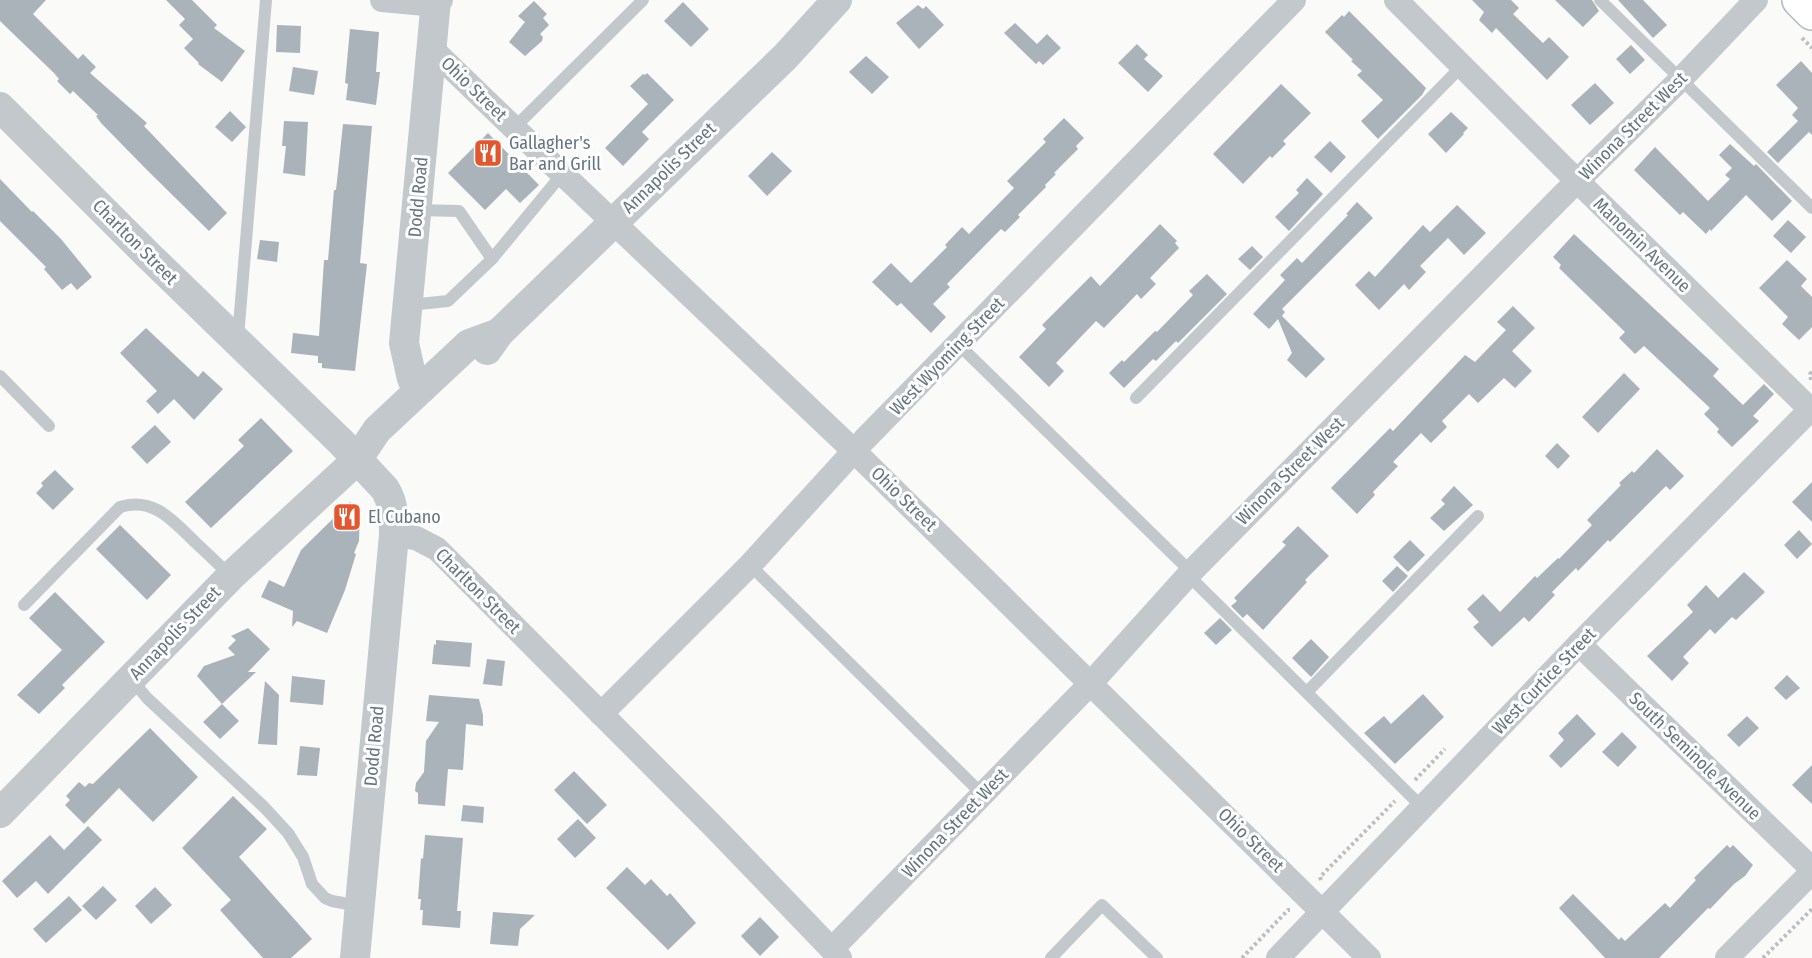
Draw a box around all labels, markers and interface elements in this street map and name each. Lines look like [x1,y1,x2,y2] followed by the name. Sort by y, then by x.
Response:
[436,52,512,126] street label: Ohio Street
[1574,67,1692,185] street label: Winona Street West
[618,118,721,218] street label: Annapolis Street
[509,132,601,175] place label: Gallagher's Bar and Grill
[472,137,504,169] restaurant icon: Gallagher's Bar and Grill
[404,156,432,238] street label: Dodd Road
[1589,193,1695,297] street label: Manomin Avenue
[88,195,182,289] street label: Charlton Street
[885,292,1009,420] street label: West Wyoming Street
[1231,412,1349,530] street label: Winona Street West
[866,462,942,536] street label: Ohio Street
[331,501,363,533] restaurant icon: El Cubano
[368,506,441,528] place label: El Cubano
[431,544,525,638] street label: Charlton Street
[125,581,225,684] street label: Annapolis Street
[1488,623,1601,739] street label: West Curtice Street
[1625,688,1765,825] street label: South Seminole Avenue
[360,705,388,787] street label: Dodd Road
[897,764,1013,882] street label: Winona Street West
[1213,803,1289,877] street label: Ohio Street

